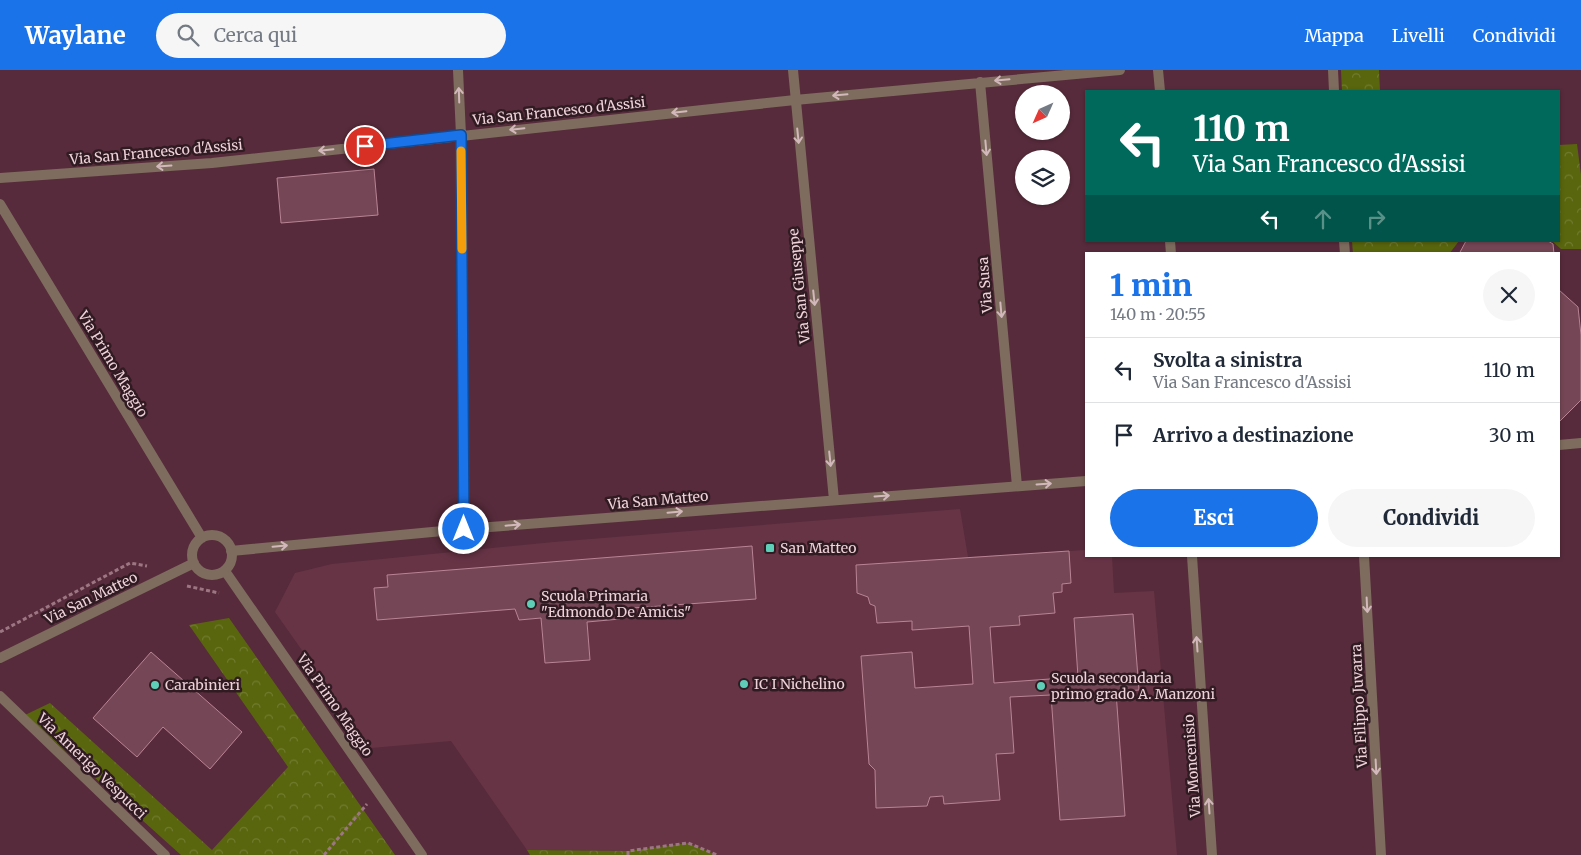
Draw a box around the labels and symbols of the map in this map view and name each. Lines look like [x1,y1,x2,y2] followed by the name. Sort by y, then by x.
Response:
[994,75,1010,85] one-way arrow
[1015,85,1070,140] north arrow
[455,87,464,103] one-way arrow
[833,90,849,100] one-way arrow
[471,93,647,129] street label: Via San Francesco d'Assisi
[671,107,687,117] one-way arrow
[509,124,525,134] one-way arrow
[344,125,386,167] pin
[793,128,803,144] one-way arrow
[68,135,244,169] street label: Via San Francesco d'Assisi
[981,140,991,156] one-way arrow
[318,145,334,155] one-way arrow
[156,162,172,171] one-way arrow
[784,228,814,345] street label: Via San Giuseppe
[974,256,996,315] street label: Via Susa
[809,289,819,305] one-way arrow
[996,302,1005,318] one-way arrow
[74,307,152,420] street label: Via Primo Maggio
[825,451,834,467] one-way arrow
[1036,479,1052,489] one-way arrow
[606,487,709,513] street label: Via San Matteo
[874,491,890,501] one-way arrow
[437,502,489,554] position arrow
[667,507,683,517] one-way arrow
[505,520,521,530] one-way arrow
[780,539,856,557] place label: San Matteo
[272,541,288,551] one-way arrow
[764,542,776,554] marker: San Matteo
[41,568,140,629] street label: Via San Matteo
[541,587,691,621] place label: Scuola Primaria "Edmondo De Amicis"
[1362,597,1371,613] one-way arrow
[525,598,537,610] marker: Scuola Primaria "Edmondo De Amicis"
[1193,637,1202,653] one-way arrow
[1347,643,1371,769] street label: Via Filippo Juvarra
[292,650,377,760] street label: Via Primo Maggio
[1051,669,1215,703] place label: Scuola secondaria primo grado A. Manzoni
[754,675,845,693] place label: IC I Nichelino
[165,676,241,694] place label: Carabinieri
[738,678,750,690] marker: IC I Nichelino
[149,679,161,691] marker: Carabinieri
[1035,680,1047,692] marker: Scuola secondaria primo grado A. Manzoni
[33,709,151,823] street label: Via Amerigo Vespucci
[1179,714,1205,819] street label: Via Moncenisio
[1372,759,1381,775] one-way arrow
[1204,799,1213,815] one-way arrow

